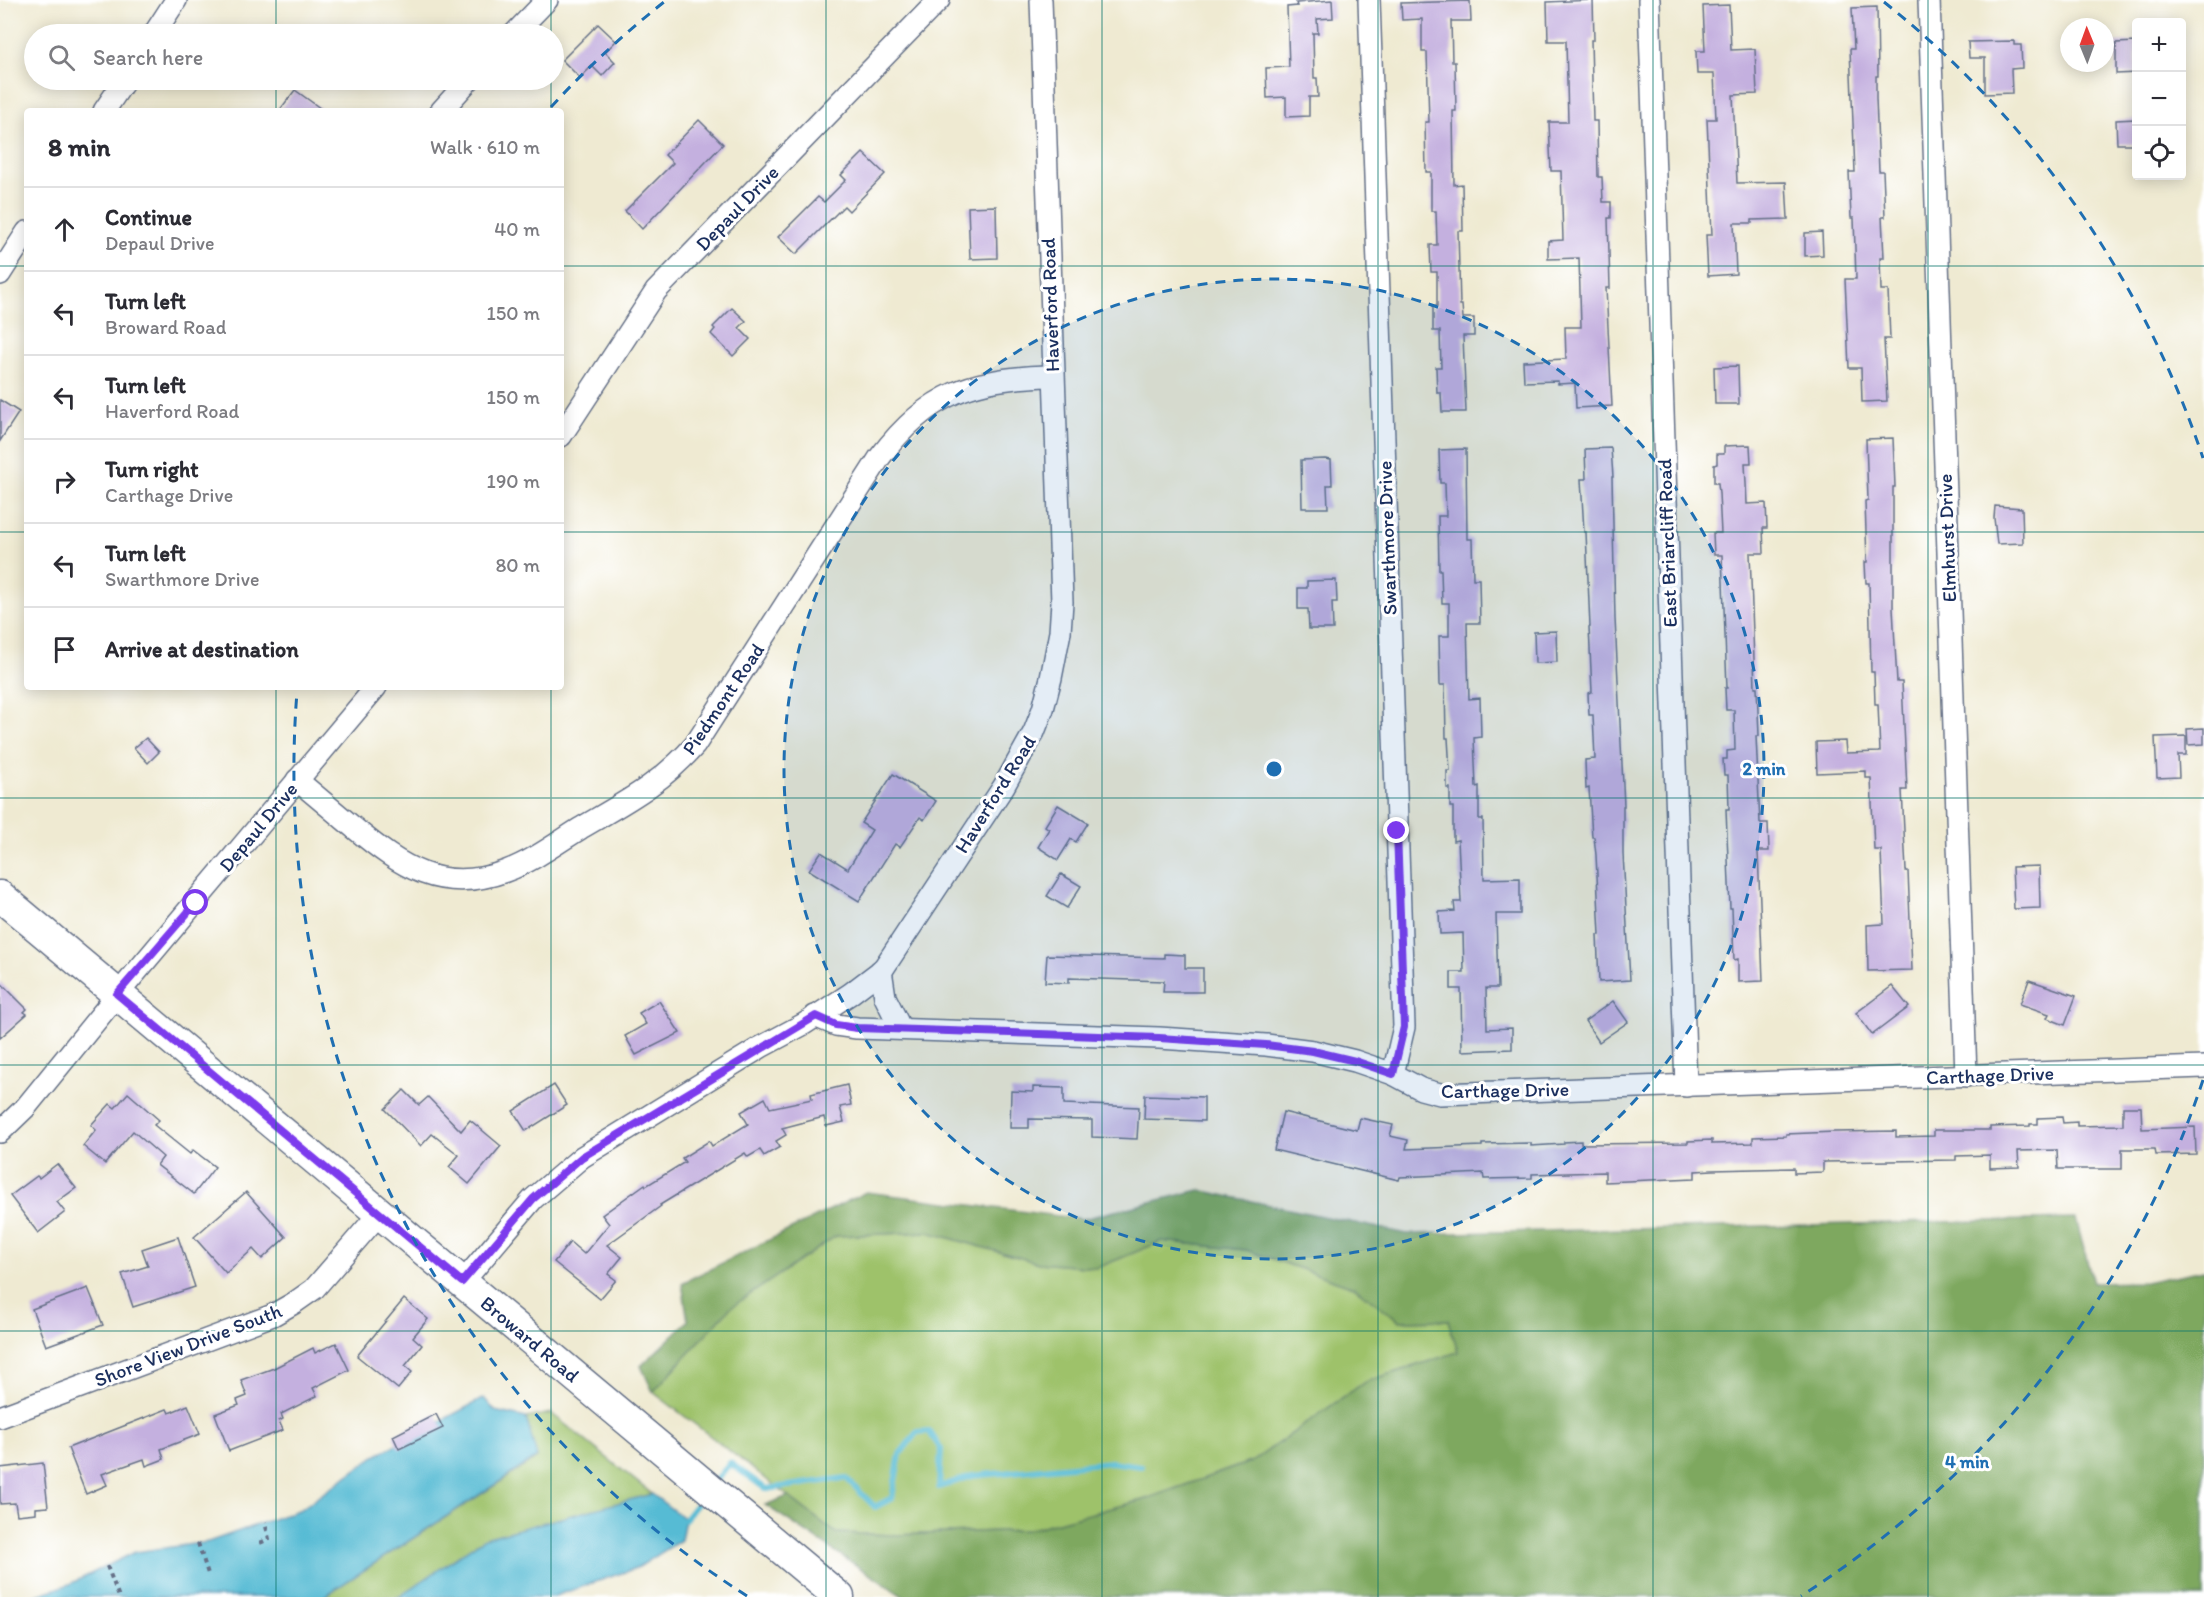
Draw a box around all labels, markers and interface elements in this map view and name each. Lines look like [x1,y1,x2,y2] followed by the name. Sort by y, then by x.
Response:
[2060,18,2114,72] north arrow
[2132,18,2186,180] map controls
[2132,18,2186,72] button: +
[24,24,564,90] search box
[45,41,78,74] icon: search
[93,44,203,71] text: Search here
[2132,72,2186,126] button: −
[2132,126,2186,180] button: locate
[48,131,110,163] text: 8 min
[430,135,540,159] text: Walk · 610 m
[690,160,784,256] street label: Depaul Drive
[105,204,192,231] text: Continue
[48,213,81,246] icon: ahead
[494,217,540,241] text: 40 m
[105,231,215,255] text: Depaul Drive
[1036,237,1064,373] street label: Haverford Road
[105,288,186,315] text: Turn left
[48,297,81,330] icon: left
[487,301,540,325] text: 150 m
[105,315,226,339] text: Broward Road
[105,372,186,399] text: Turn left
[48,381,81,414] icon: left
[487,385,540,409] text: 150 m
[105,399,239,423] text: Haverford Road
[105,456,199,483] text: Turn right
[1652,458,1682,628] street label: East Briarcliff Road
[1372,460,1402,616] street label: Swarthmore Drive
[48,465,81,498] icon: right
[487,469,540,493] text: 190 m
[1933,473,1961,603] street label: Elmhurst Drive
[105,483,233,507] text: Carthage Drive
[105,540,186,567] text: Turn left
[48,549,81,582] icon: left
[495,553,540,577] text: 80 m
[105,567,259,591] text: Swarthmore Drive
[48,633,81,666] icon: arrive
[105,636,299,663] text: Arrive at destination
[677,638,769,759] street label: Piedmont Road
[949,731,1041,857] street label: Haverford Road
[1743,758,1786,780] text: 2 min
[1264,759,1284,779] centre of rings
[214,777,302,877] street label: Depaul Drive
[1383,817,1409,843] route end
[182,889,208,915] route start
[1925,1061,2055,1089] street label: Carthage Drive
[1441,1077,1569,1103] street label: Carthage Drive
[476,1291,584,1387] street label: Broward Road
[91,1298,285,1392] street label: Shore View Drive South
[1945,1451,1990,1473] text: 4 min

